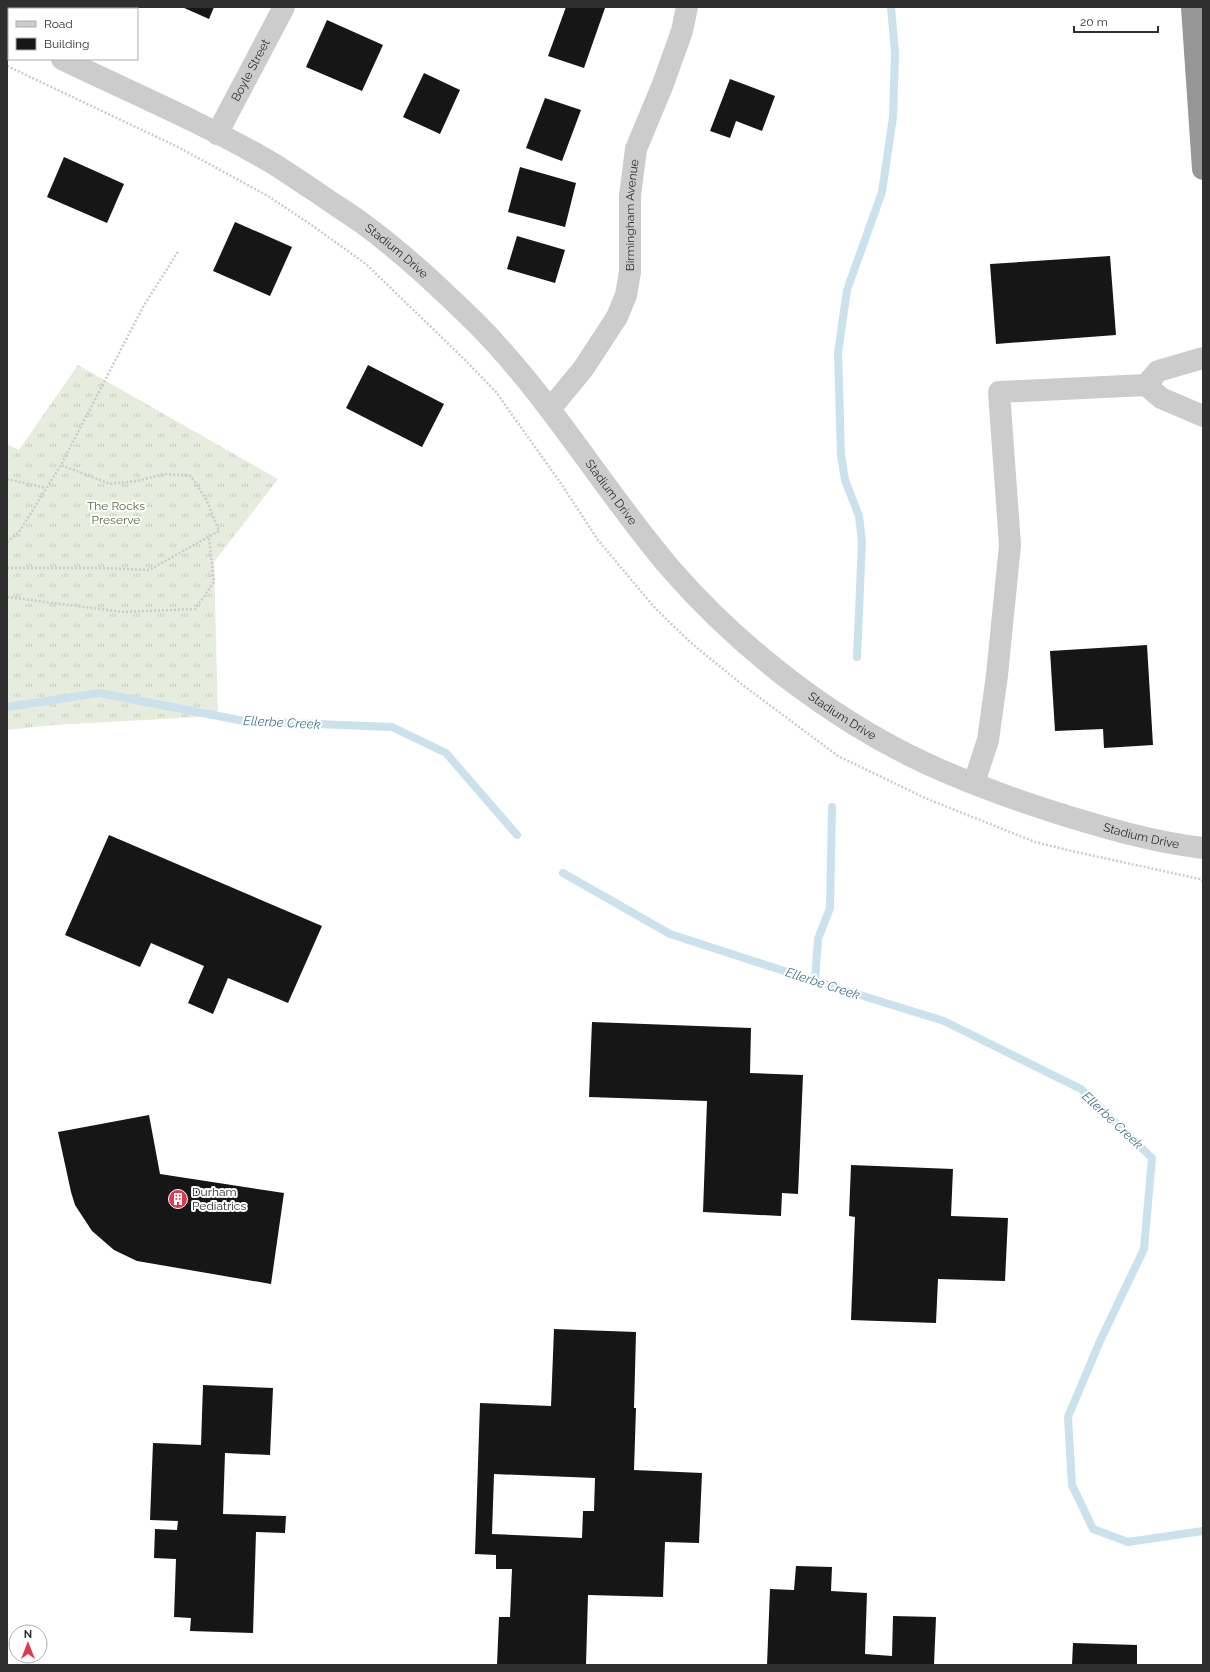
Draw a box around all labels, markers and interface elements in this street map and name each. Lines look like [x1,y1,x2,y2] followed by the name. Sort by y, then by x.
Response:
[8,8,138,60] legend
[1074,8,1158,34] scale bar
[1080,15,1108,29] text: 20 m
[44,17,73,31] text: Road
[44,37,90,51] text: Building
[229,37,273,104] street label: Boyle Street
[623,158,642,271] street label: Birmingham Avenue
[362,221,431,281] street label: Stadium Drive
[582,457,640,528] street label: Stadium Drive
[87,499,145,527] park label: The Rocks Preserve
[806,689,879,743] street label: Stadium Drive
[243,713,321,732] water label: Ellerbe Creek
[1102,820,1180,851] street label: Stadium Drive
[784,964,862,1003] water label: Ellerbe Creek
[1079,1089,1146,1152] water label: Ellerbe Creek
[192,1185,246,1213] place label: Durham Pediatrics
[167,1188,189,1210] building icon: Durham Pediatrics
[8,1624,48,1664] north arrow
[24,1628,32,1641] text: N

